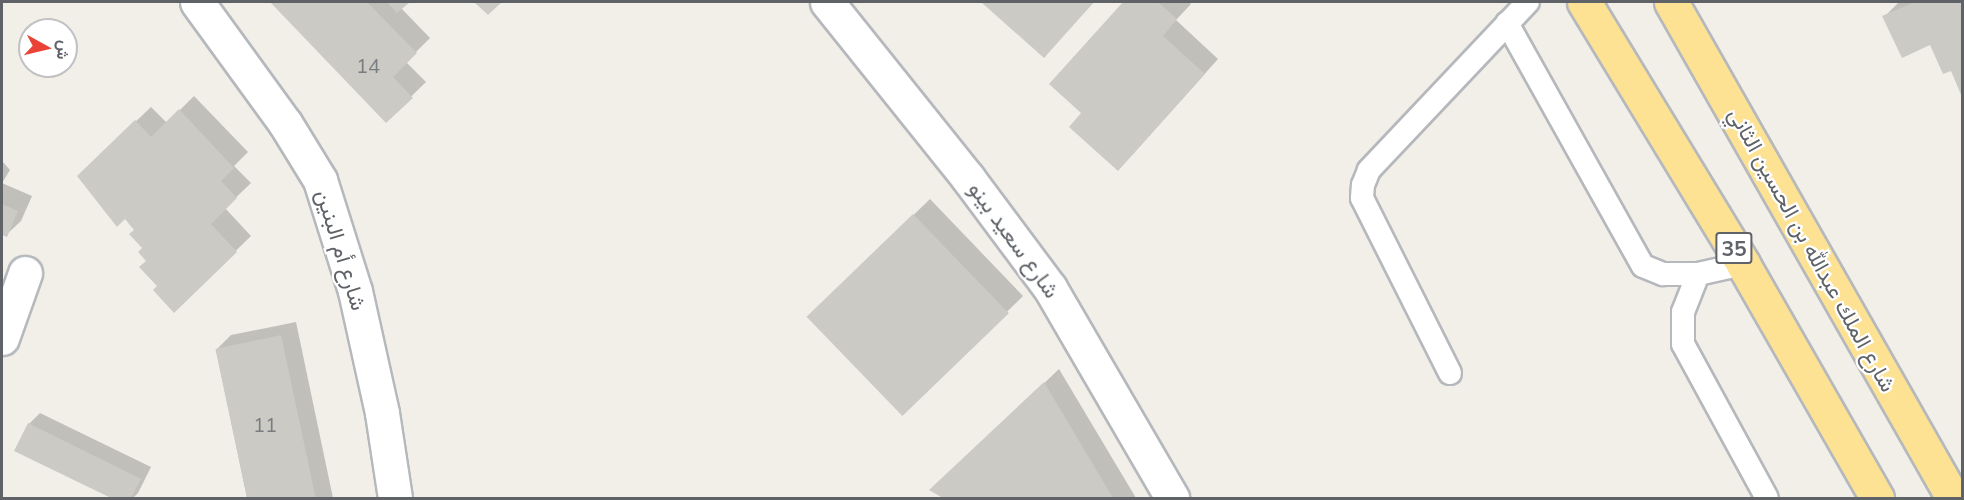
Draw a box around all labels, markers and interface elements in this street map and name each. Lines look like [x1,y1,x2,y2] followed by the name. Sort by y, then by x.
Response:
[18,18,78,78] north arrow
[53,39,75,61] text: ش
[356,53,380,77] house number: 14
[1723,103,1901,397] street label: شارع الملك عبدالله بن الحسين الثاني
[963,177,1065,303] street label: شارع سعيد بينو
[310,186,372,314] street label: شارع أم البنين
[1714,230,1754,266] road number: 35
[253,412,277,436] house number: 11

